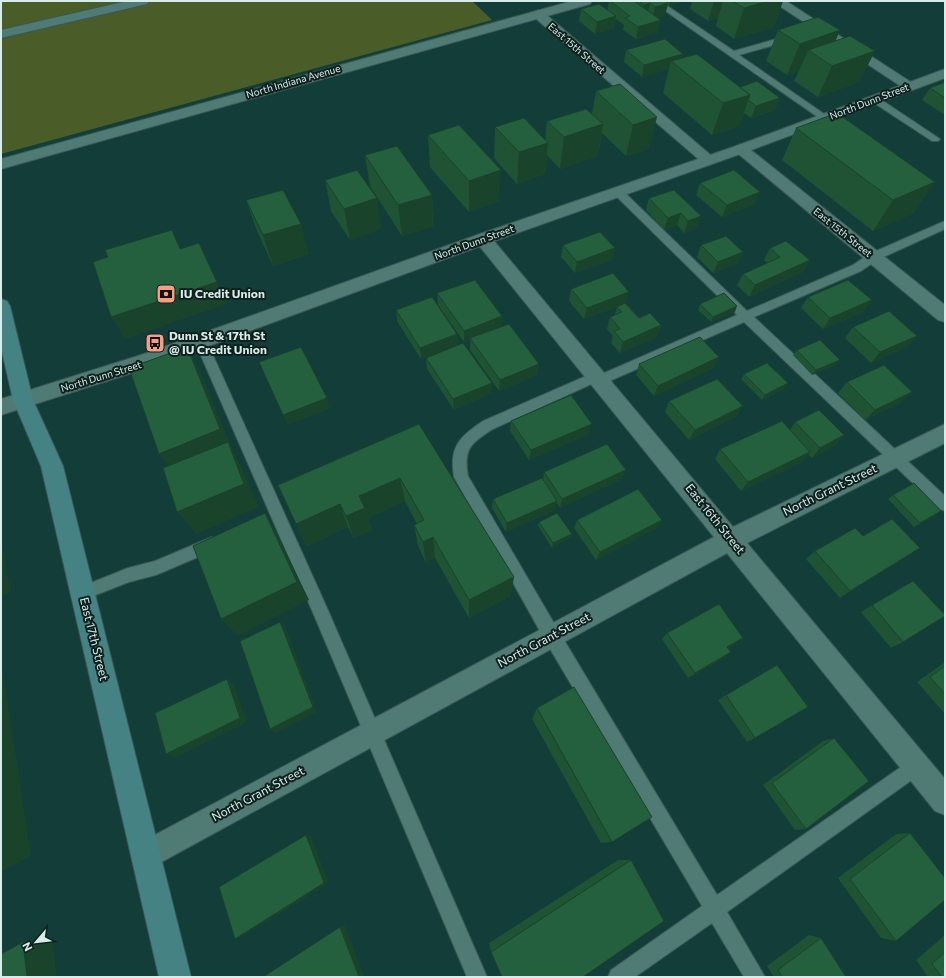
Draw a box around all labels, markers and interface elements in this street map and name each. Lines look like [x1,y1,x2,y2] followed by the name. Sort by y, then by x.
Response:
[546,20,608,76] street label: East 15th Street
[244,62,342,100] street label: North Indiana Avenue
[828,80,910,122] street label: North Dunn Street
[811,205,875,259] street label: East 15th Street
[433,222,515,262] street label: North Dunn Street
[155,283,177,305] bank icon: IU Credit Union
[180,286,265,300] place label: IU Credit Union
[169,328,267,356] place label: Dunn St & 17th St @ IU Credit Union
[144,332,166,354] bus stop icon: Dunn St & 17th St @ IU Credit Union
[59,358,143,394] street label: North Dunn Street
[780,460,879,518] street label: North Grant Street
[683,480,748,556] street label: East 16th Street
[78,596,112,682] street label: East 17th Street
[495,609,592,669] street label: North Grant Street
[209,763,306,823] street label: North Grant Street
[16,922,56,962] north arrow
[19,940,34,954] text: N

